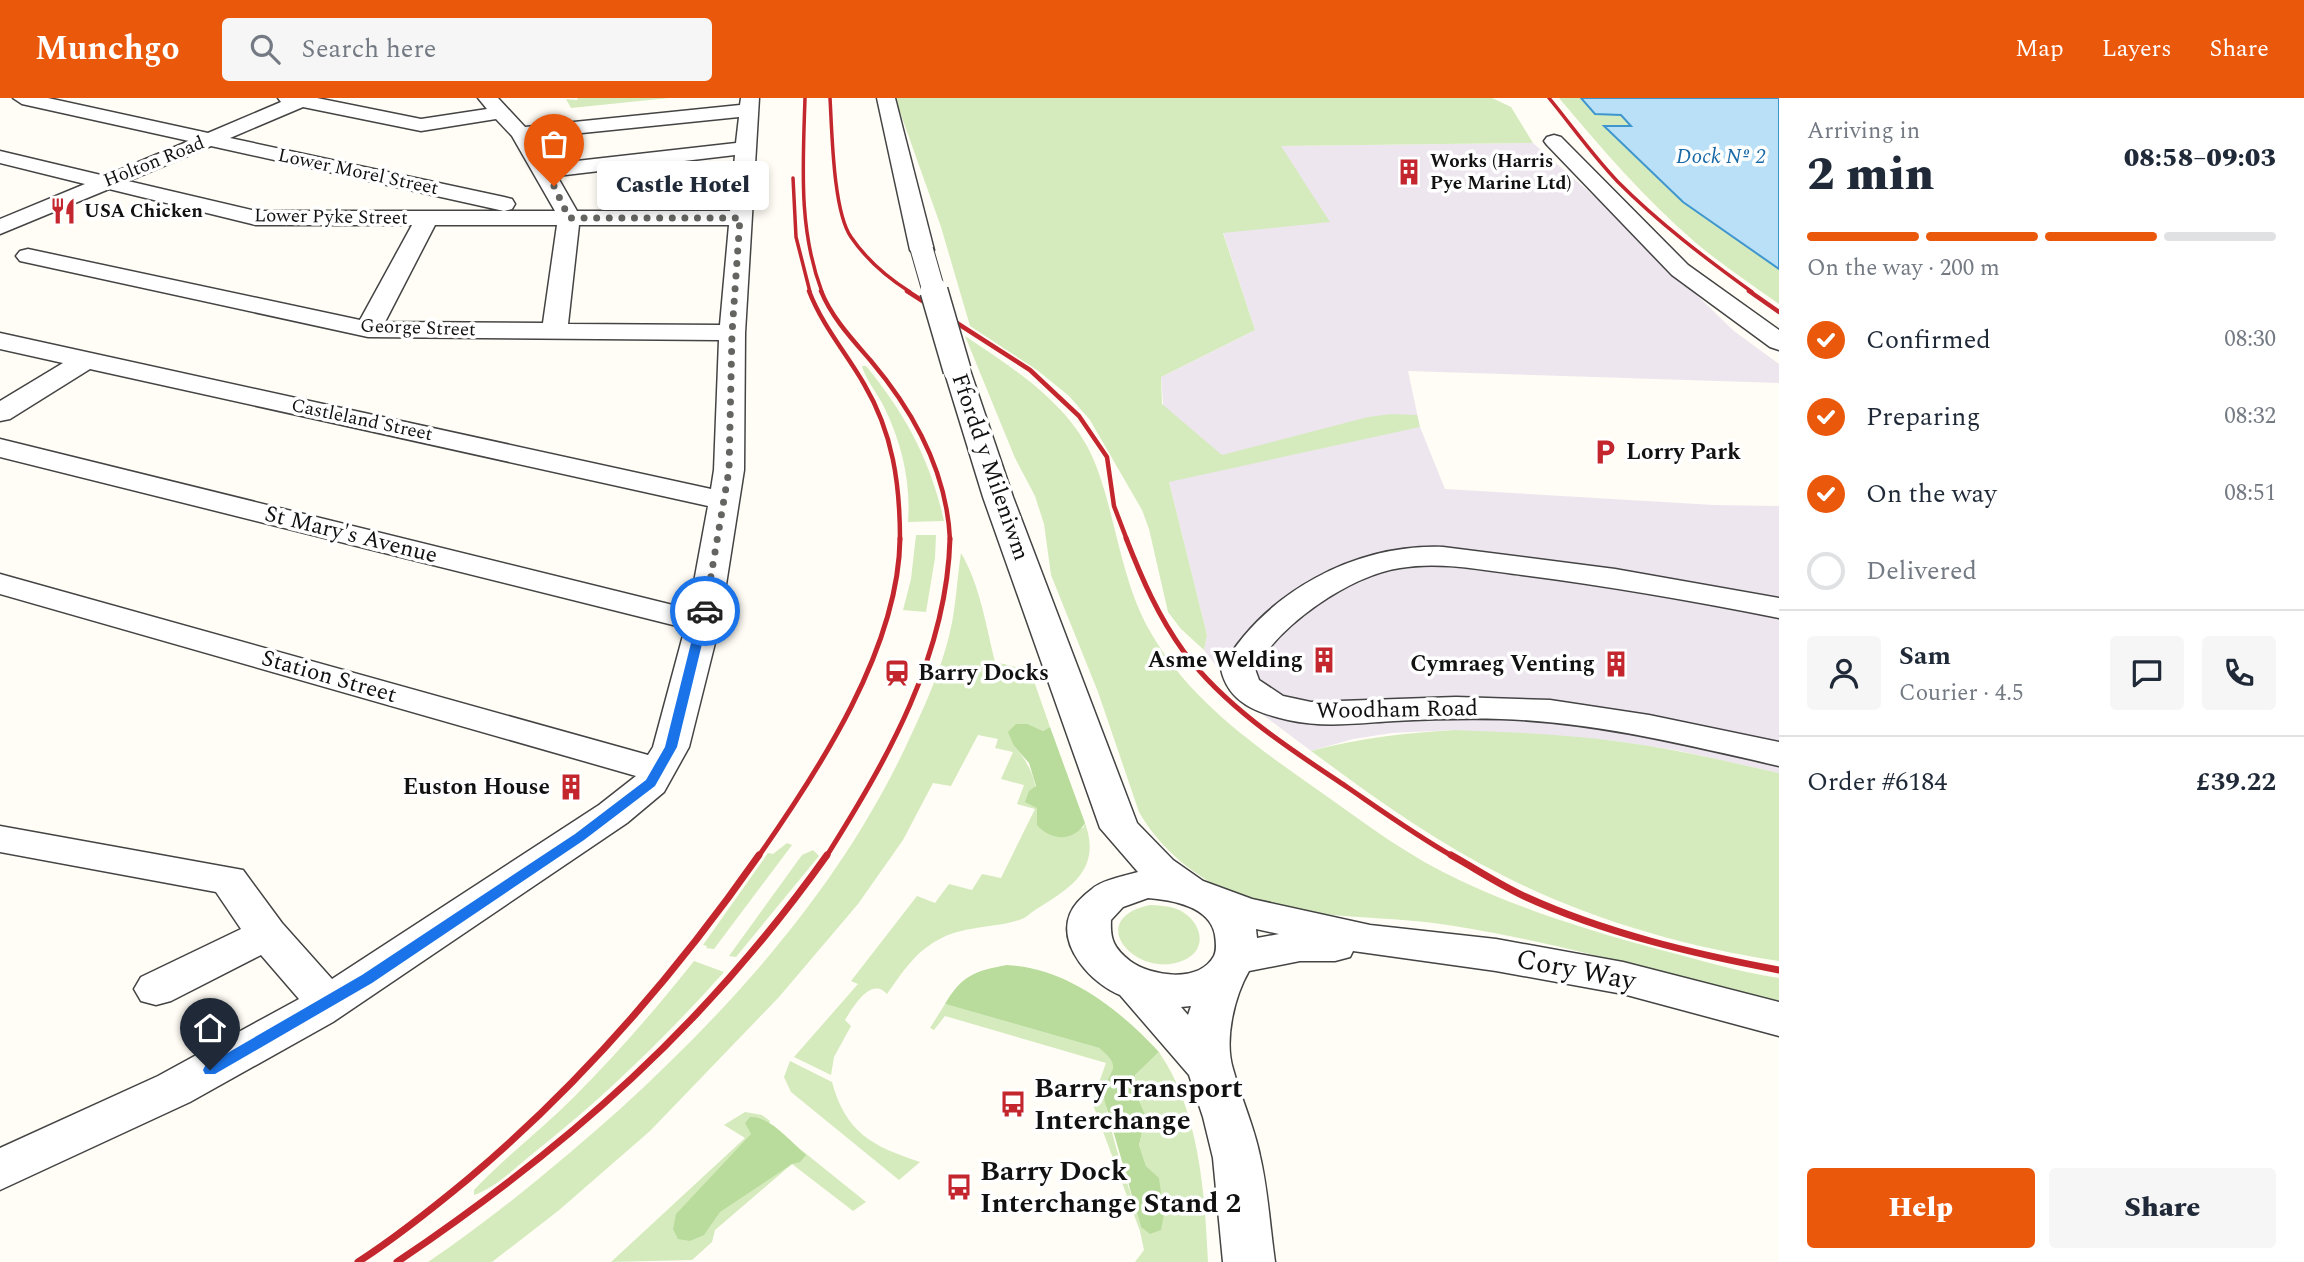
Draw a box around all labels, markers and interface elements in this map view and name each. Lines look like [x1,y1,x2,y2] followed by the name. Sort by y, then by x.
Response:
[222,18,712,81] search box
[35,24,180,74] text: Munchgo
[302,29,436,69] text: Search here
[246,30,284,68] icon: search
[2015,31,2064,67] text: Map
[2102,31,2172,67] text: Layers
[2210,31,2269,67] text: Share
[524,114,584,186] pin
[1807,114,1920,149] text: Arriving in
[535,125,573,163] icon: bag
[99,129,209,195] street label: Holton Road
[2124,138,2276,178] text: 08:58–09:03
[1807,140,1934,210] text: 2 min
[275,141,441,203] street label: Lower Morel Street
[1676,141,1766,173] water label: Dock Nº 2
[1430,147,1572,198] place label: Works (Harris Pye Marine Ltd)
[1394,157,1424,187] building icon: Works (Harris Pye Marine Ltd)
[596,162,768,210] callout: Castle Hotel
[616,168,750,203] text: Castle Hotel
[48,196,78,226] restaurant icon: USA Chicken
[84,197,203,226] place label: USA Chicken
[254,201,408,233] street label: Lower Pyke Street
[1807,251,2000,286] text: On the way · 200 m
[360,311,477,345] street label: George Street
[1866,320,1991,360] text: Confirmed
[1807,321,1845,359] icon: check
[2224,322,2276,357] text: 08:30
[942,369,1038,565] street label: Ffordd y Mileniwm
[289,391,436,449] street label: Castleland Street
[1866,397,1980,437] text: Preparing
[1807,398,1845,436] icon: check
[2224,399,2276,434] text: 08:32
[1626,435,1741,470] place label: Lorry Park
[1590,437,1620,467] parking icon: Lorry Park
[1866,474,1997,514] text: On the way
[1807,475,1845,513] icon: check
[2224,476,2276,511] text: 08:51
[261,497,441,573] street label: St Mary's Avenue
[1866,551,1977,591] text: Delivered
[670,576,740,646] courier
[686,592,724,630] icon: car
[1807,636,1881,710] button: person
[1899,636,1951,676] text: Sam
[2110,636,2184,710] button: chat
[2202,636,2276,710] button: phone
[257,641,401,713] street label: Station Street
[1148,643,1303,678] place label: Asme Welding
[1309,645,1339,675] building icon: Asme Welding
[1410,647,1595,682] place label: Cymraeg Venting
[1601,649,1631,679] building icon: Cymraeg Venting
[918,656,1049,691] place label: Barry Docks
[882,658,912,688] station icon: Barry Docks
[1899,676,2024,711] text: Courier · 4.5
[1316,691,1478,729] street label: Woodham Road
[1807,762,1947,802] text: Order #6184
[2196,762,2276,802] text: £39.22
[403,770,550,805] place label: Euston House
[556,772,586,802] building icon: Euston House
[1513,937,1641,1003] street label: Cory Way
[180,998,240,1070] pin
[191,1009,229,1047] icon: home
[1034,1067,1243,1142] place label: Barry Transport Interchange
[998,1089,1028,1119] bus stop icon: Barry Transport Interchange
[980,1150,1241,1225] place label: Barry Dock Interchange Stand 2
[1807,1168,2035,1248] button: Help
[2049,1168,2276,1248] button: Share
[944,1172,974,1202] bus stop icon: Barry Dock Interchange Stand 2

